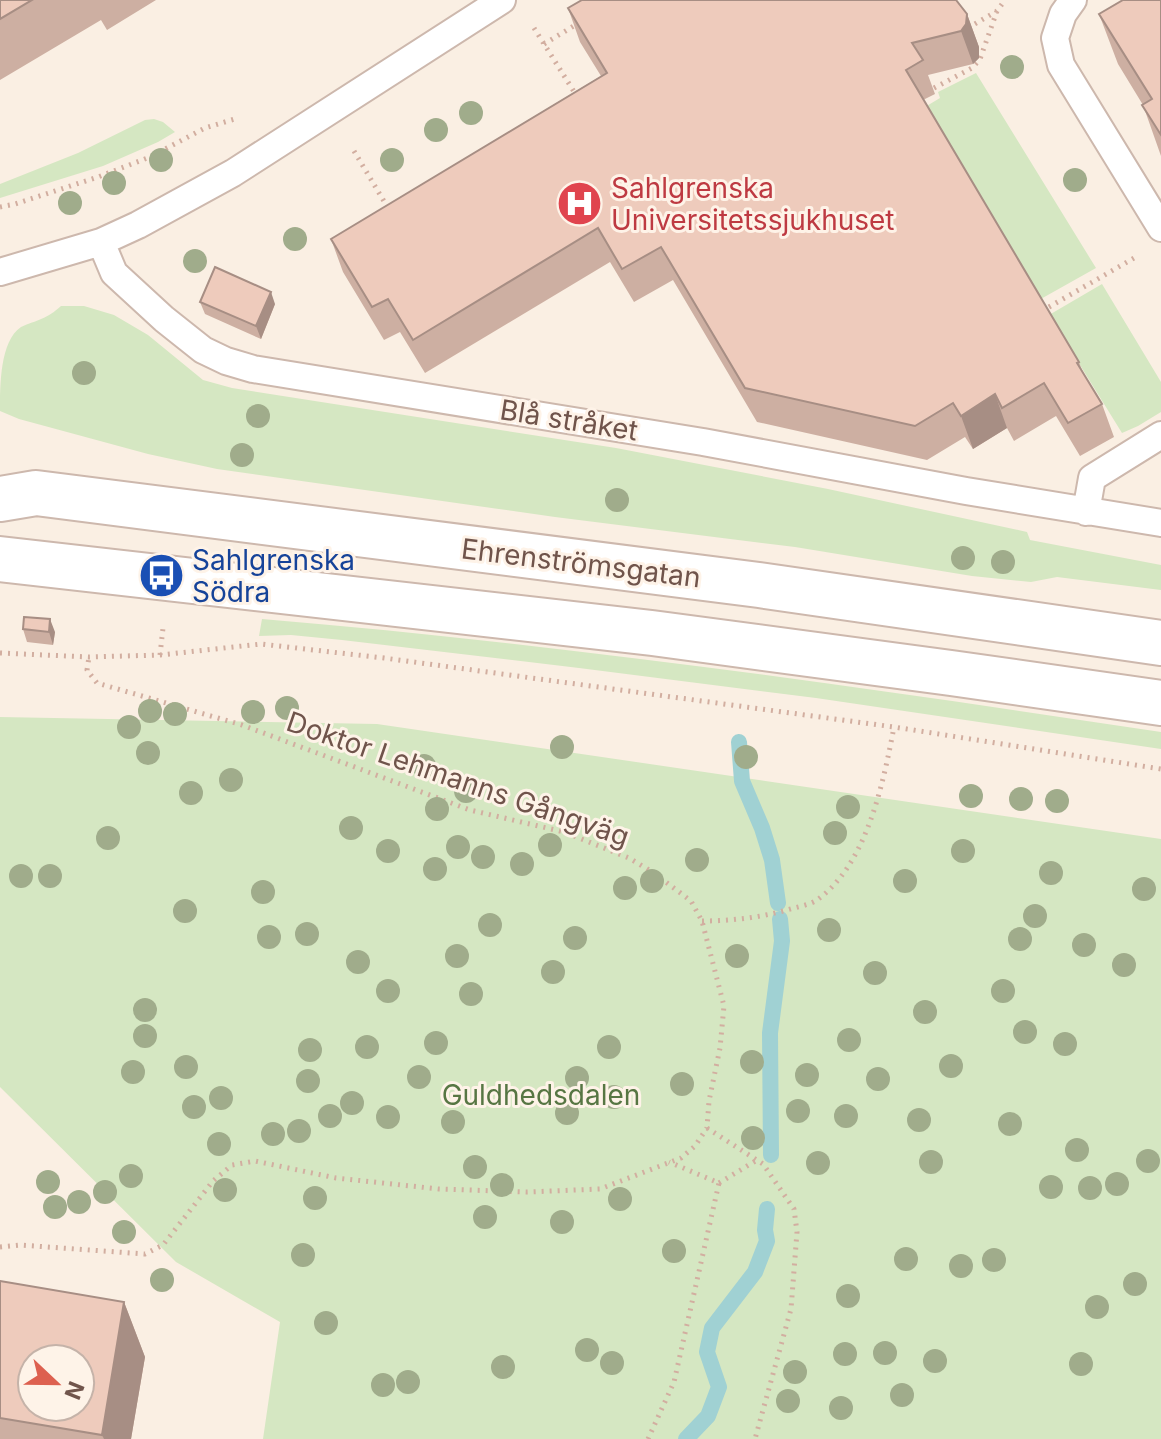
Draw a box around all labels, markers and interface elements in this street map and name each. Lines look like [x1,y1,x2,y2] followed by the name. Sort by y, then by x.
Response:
[611,171,895,237] place label: Sahlgrenska Universitetssjukhuset
[556,180,604,228] hospital icon: Sahlgrenska Universitetssjukhuset
[498,392,640,448] street label: Blå stråket
[459,531,703,595] street label: Ehrenströmsgatan
[192,543,355,609] place label: Sahlgrenska Södra
[137,552,185,600] bus stop icon: Sahlgrenska Södra
[282,704,634,854] street label: Doktor Lehmanns Gångväg
[442,1078,640,1112] park label: Guldhedsdalen
[16,1343,96,1423] north arrow
[59,1378,90,1403] text: N

